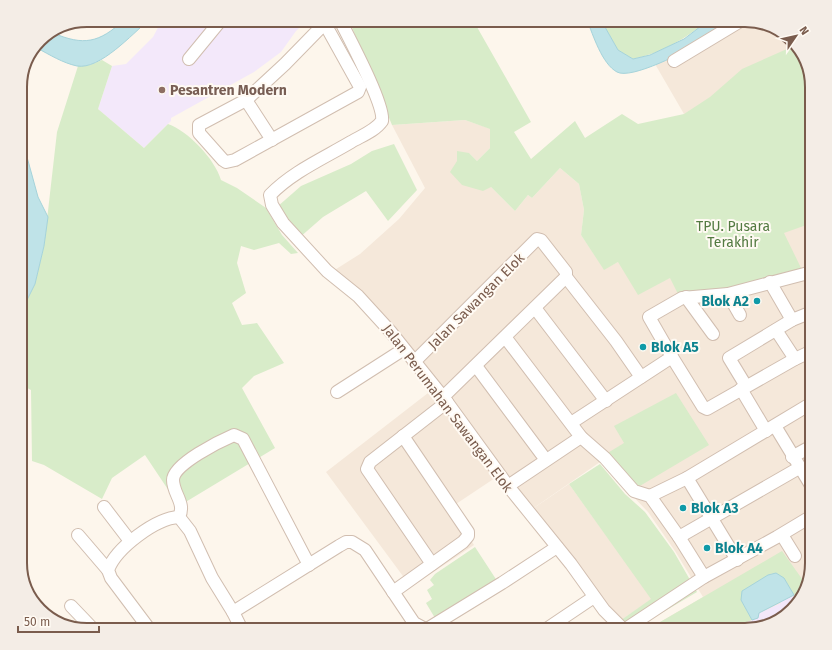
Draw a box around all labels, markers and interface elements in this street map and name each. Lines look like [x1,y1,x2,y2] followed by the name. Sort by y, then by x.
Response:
[776,16,816,56] north arrow
[796,24,811,37] text: N
[170,82,287,99] place label: Pesantren Modern
[157,85,167,95] marker: Pesantren Modern
[696,218,770,251] park label: TPU. Pusara Terakhir
[425,249,529,353] street label: Jalan Sawangan Elok
[701,293,749,310] place label: Blok A2
[752,296,762,306] marker: Blok A2
[379,321,517,496] street label: Jalan Perumahan Sawangan Elok
[651,339,699,356] place label: Blok A5
[638,342,648,352] marker: Blok A5
[691,500,739,517] place label: Blok A3
[678,503,688,513] marker: Blok A3
[715,540,763,557] place label: Blok A4
[702,543,712,553] marker: Blok A4
[18,608,99,634] scale bar
[24,615,50,629] text: 50 m

